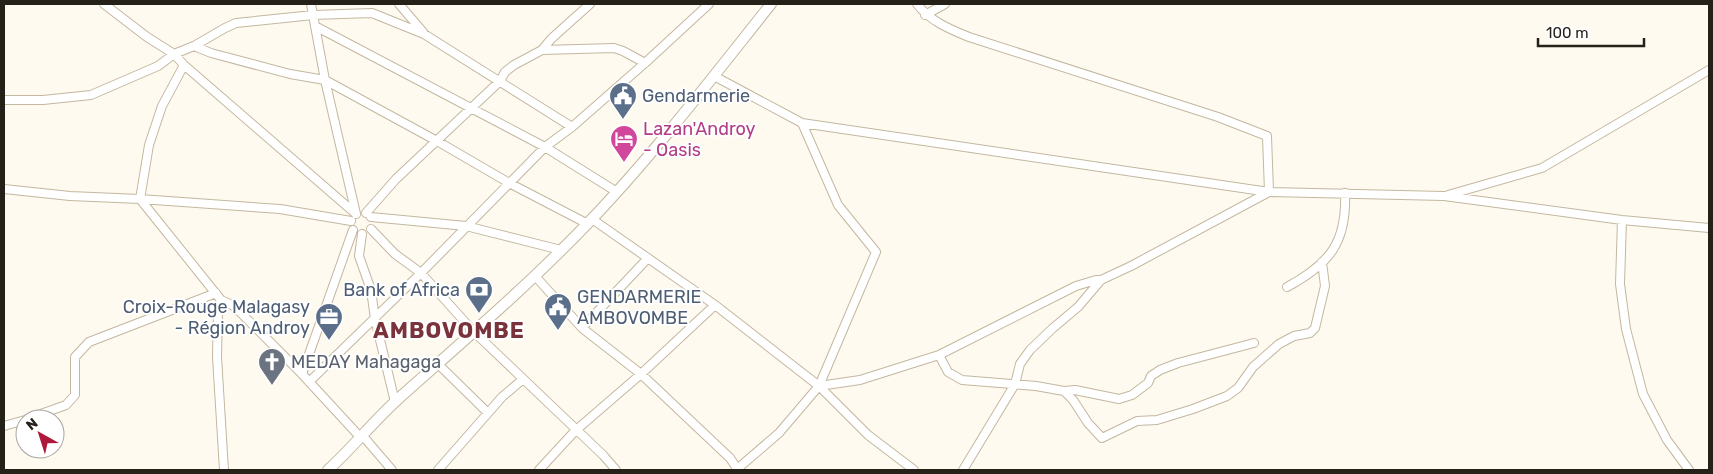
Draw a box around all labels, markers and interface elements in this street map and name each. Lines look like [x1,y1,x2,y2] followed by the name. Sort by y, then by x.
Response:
[1538,15,1644,47] scale bar
[1546,24,1588,42] text: 100 m
[608,81,638,120] public building icon: Gendarmerie
[642,85,750,107] place label: Gendarmerie
[643,118,756,161] place label: Lazan'Androy - Oasis
[609,124,639,163] hotel icon: Lazan'Androy - Oasis
[464,275,494,314] bank icon: Bank of Africa
[343,279,460,301] place label: Bank of Africa
[577,286,702,329] place label: GENDARMERIE AMBOVOMBE
[543,292,573,331] public building icon: GENDARMERIE AMBOVOMBE
[123,296,310,339] place label: Croix-Rouge Malagasy - Région Androy
[314,302,344,341] office icon: Croix-Rouge Malagasy - Région Androy
[373,317,525,344] district label: AMBOVOMBE
[257,347,287,386] church icon: MEDAY Mahagaga
[291,351,441,373] place label: MEDAY Mahagaga
[15,409,65,459] north arrow
[23,415,41,434] text: N

